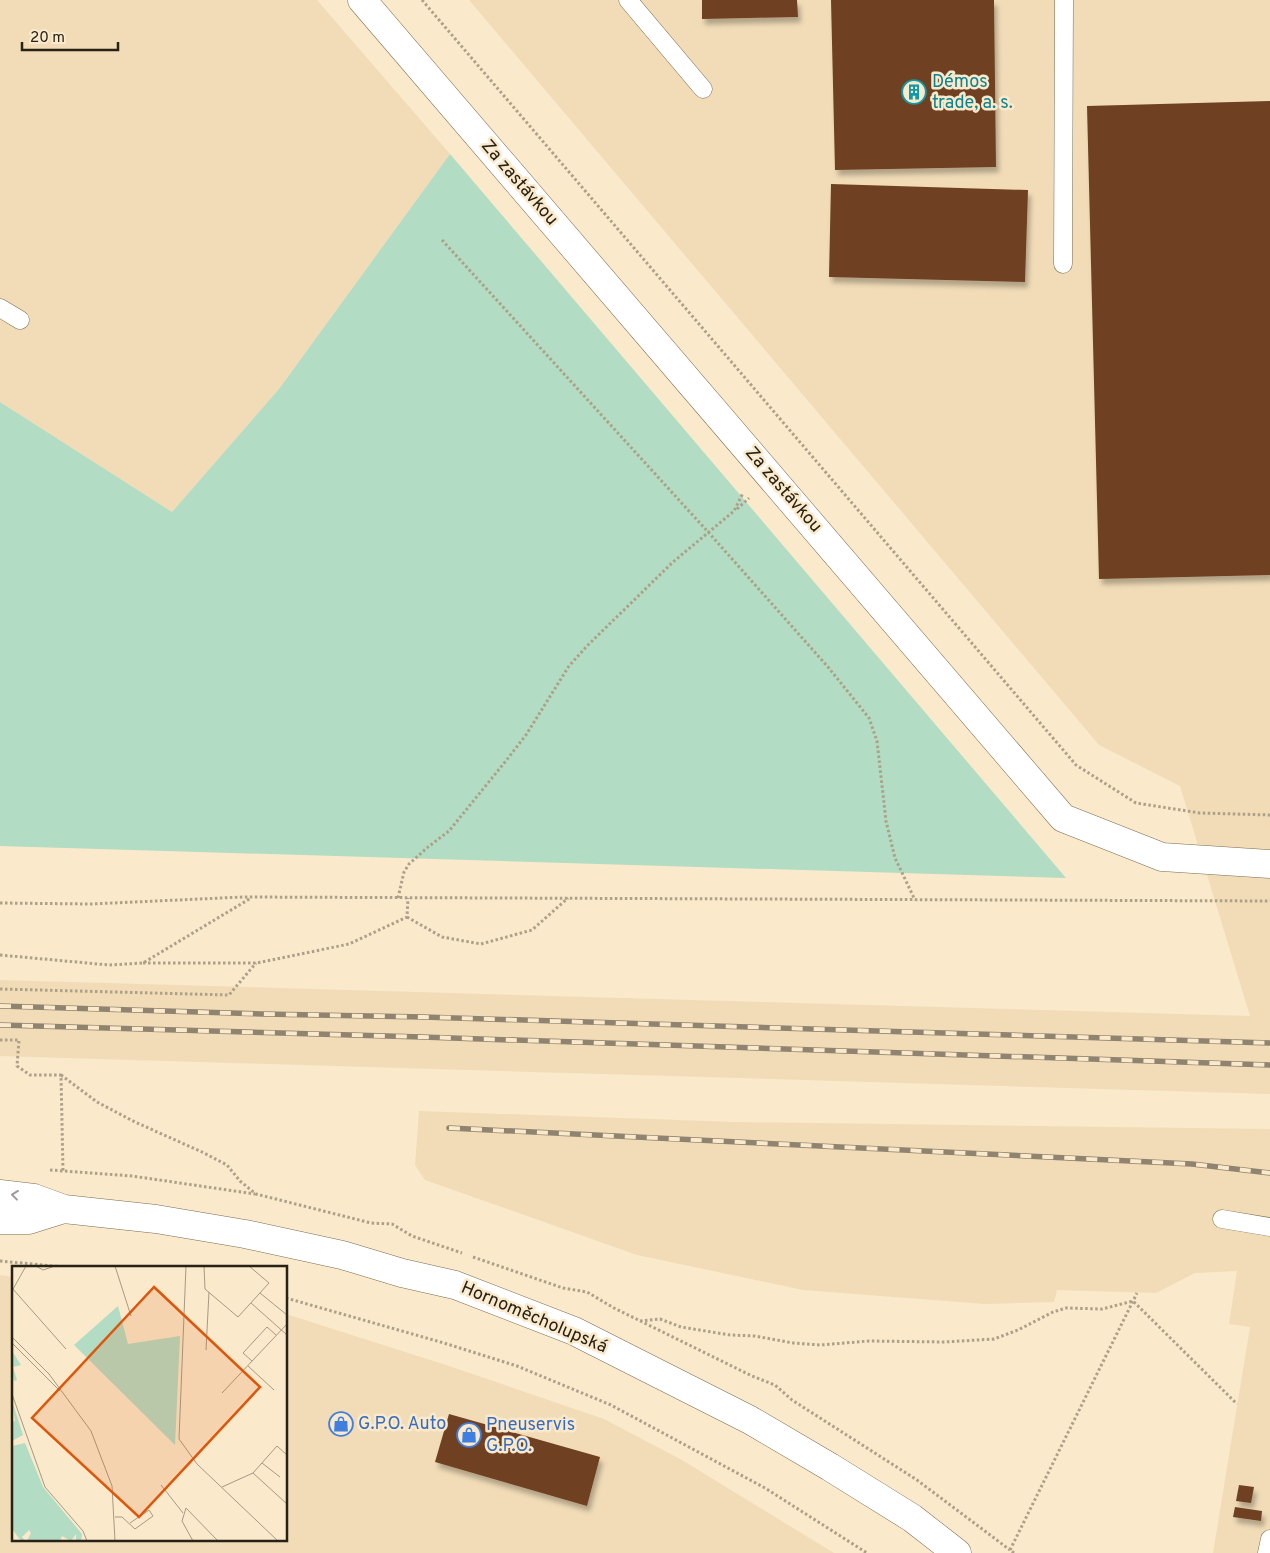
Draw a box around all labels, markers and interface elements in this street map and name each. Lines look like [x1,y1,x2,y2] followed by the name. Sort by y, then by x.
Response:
[22,20,119,52] scale bar
[30,29,65,48] text: 20 m
[932,71,1013,115] place label: Démos trade, a. s.
[901,79,927,105] building icon: Démos trade, a. s.
[475,135,563,231] street label: Za zastávkou
[739,442,827,538] street label: Za zastávkou
[11,1191,20,1201] one-way arrow
[12,1266,288,1540] inset map
[457,1277,611,1359] street label: Hornoměcholupská
[328,1411,354,1437] shop icon: G.P.O. Auto
[358,1413,446,1436] place label: G.P.O. Auto
[486,1414,575,1458] place label: Pneuservis G.P.O.
[456,1422,482,1448] shop icon: Pneuservis G.P.O.

